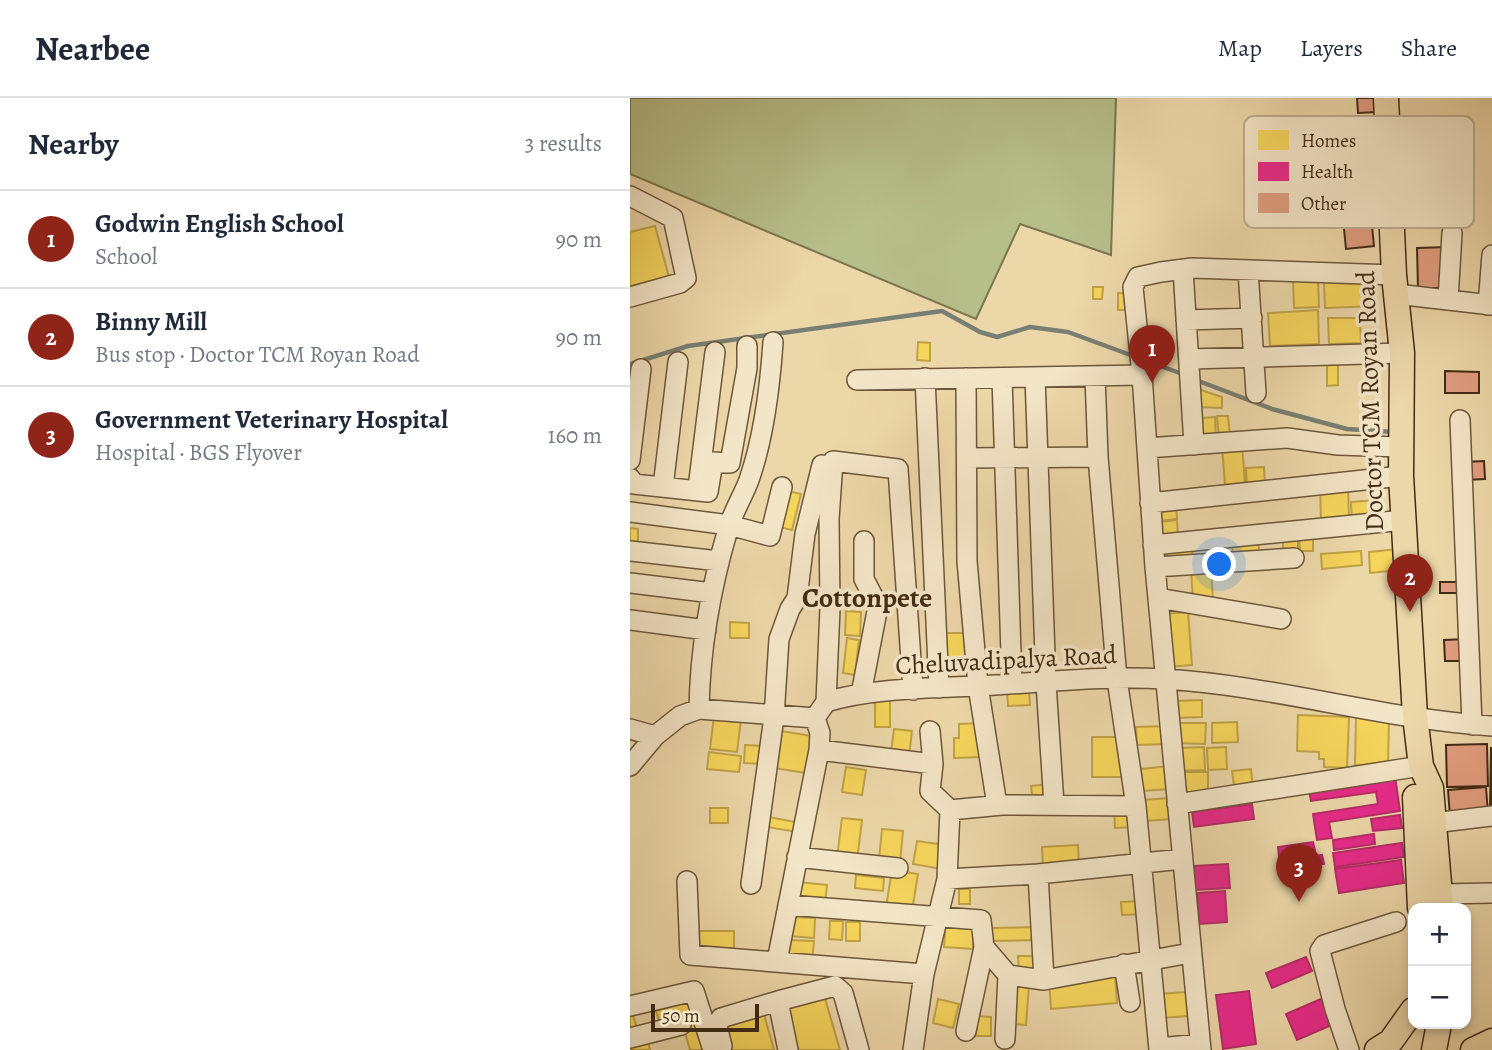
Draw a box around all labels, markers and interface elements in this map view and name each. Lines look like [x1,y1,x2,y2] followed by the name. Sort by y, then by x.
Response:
[35,26,150,71] text: Nearbee
[1218,32,1262,64] text: Map
[1300,32,1363,64] text: Layers
[1401,32,1457,64] text: Share
[1244,116,1474,228] legend
[28,124,119,164] text: Nearby
[525,128,602,159] text: 3 results
[1301,128,1356,154] text: Homes
[1301,159,1353,185] text: Health
[1301,191,1346,217] text: Other
[95,206,344,241] text: Godwin English School
[47,224,55,255] text: 1
[556,224,602,255] text: 90 m
[95,241,157,272] text: School
[1348,270,1392,532] street label: Doctor TCM Royan Road
[95,304,207,339] text: Binny Mill
[45,322,57,353] text: 2
[556,322,602,353] text: 90 m
[1129,325,1175,383] pin: 1
[95,339,420,370] text: Bus stop · Doctor TCM Royan Road
[95,402,448,437] text: Government Veterinary Hospital
[46,420,56,451] text: 3
[548,420,602,451] text: 160 m
[95,437,302,468] text: Hospital · BGS Flyover
[1202,547,1236,581] your location
[1387,554,1433,612] pin: 2
[802,579,932,617] district label: Cottonpete
[894,637,1118,683] street label: Cheluvadipalya Road
[1276,844,1322,902] pin: 3
[1408,903,1471,1029] map controls
[1408,903,1471,966] button: +
[1408,966,1471,1029] button: −
[651,1001,760,1033] scale bar
[662,1003,700,1029] text: 50 m

